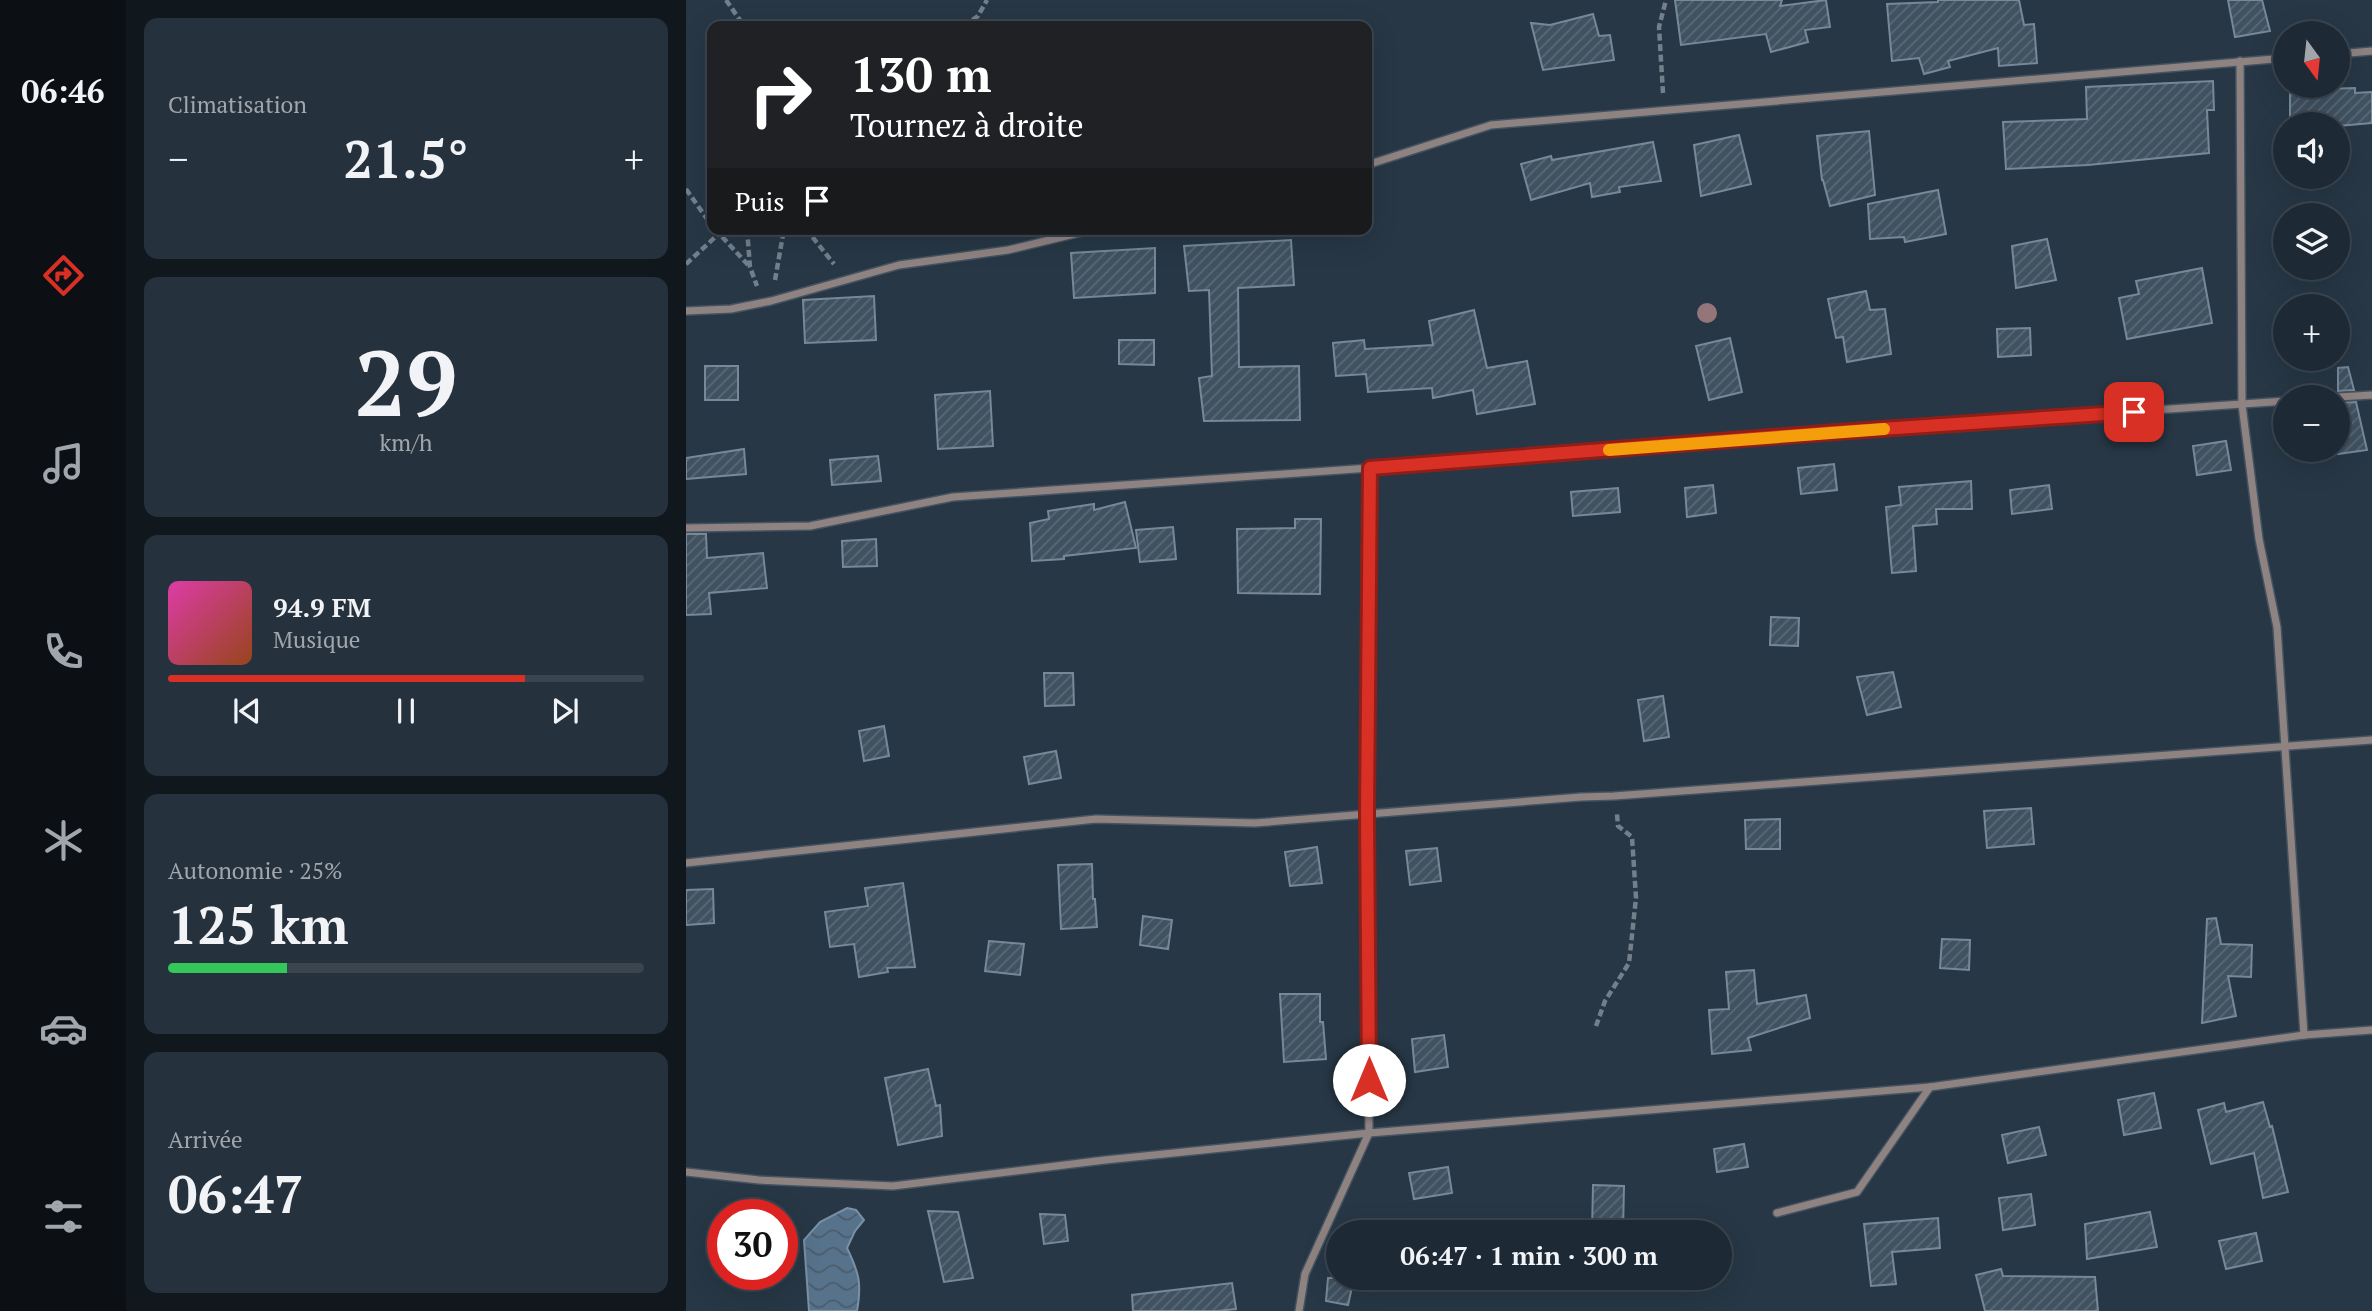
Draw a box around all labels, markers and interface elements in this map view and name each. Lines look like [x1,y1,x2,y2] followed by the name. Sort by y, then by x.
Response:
[2273,21,2350,98] north arrow
[2273,21,2350,462] map controls
[850,41,992,106] text: 130 m
[735,49,826,140] icon: right
[21,70,105,112] text: 06:46
[168,89,307,120] text: Climatisation
[850,104,1084,146] text: Tournez à droite
[2273,112,2350,189] button: sound
[343,124,469,193] text: 21.5°
[168,134,188,184] text: −
[624,134,644,184] text: +
[798,182,836,220] icon: arrive
[735,184,784,218] text: Puis
[2273,203,2350,280] button: layers
[39,251,88,300] icon: directions
[2273,294,2350,371] button: +
[355,321,457,442] text: 29
[2104,382,2164,442] pin
[2273,385,2350,462] button: −
[2115,393,2153,431] icon: arrive
[379,427,433,458] text: km/h
[39,439,88,488] icon: music
[273,590,371,624] text: 94.9 FM
[273,624,360,655] text: Musique
[39,627,88,676] icon: phone
[228,692,266,730] icon: previous
[387,692,425,730] icon: pause
[546,692,584,730] icon: next
[39,816,88,865] icon: climate
[168,855,343,886] text: Autonomie · 25%
[168,890,349,959] text: 125 km
[39,1004,88,1053] icon: car
[1332,1043,1406,1117] position arrow
[168,1124,243,1155] text: Arrivée
[168,1159,303,1228] text: 06:47
[39,1192,88,1241] icon: filters
[707,1199,798,1290] speed limit sign: 30
[1400,1238,1658,1272] text: 06:47 · 1 min · 300 m

